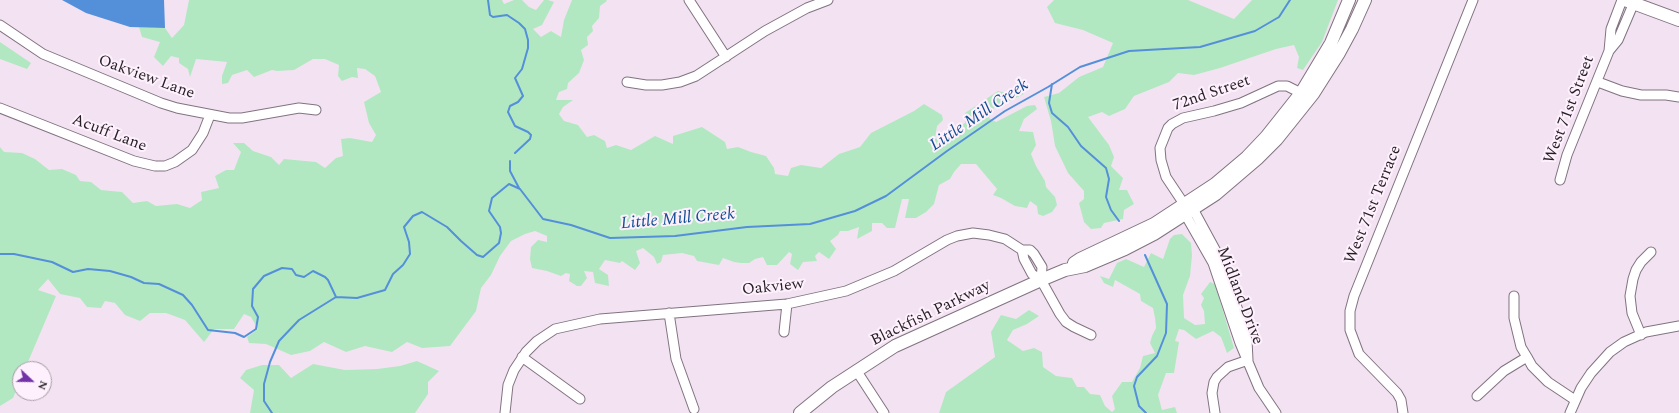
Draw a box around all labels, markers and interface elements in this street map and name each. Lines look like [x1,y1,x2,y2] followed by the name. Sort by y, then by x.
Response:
[95,52,197,104] street label: Oakview Lane
[1541,53,1599,167] street label: West 71st Street
[1171,72,1253,116] street label: 72nd Street
[927,75,1033,157] water label: Little Mill Creek
[69,111,149,157] street label: Acuff Lane
[1342,143,1406,267] street label: West 71st Terrace
[620,205,736,235] water label: Little Mill Creek
[1212,244,1266,348] street label: Midland Drive
[741,275,805,301] street label: Oakview
[868,277,994,351] street label: Blackfish Parkway
[12,361,52,401] north arrow
[33,378,52,393] text: N

